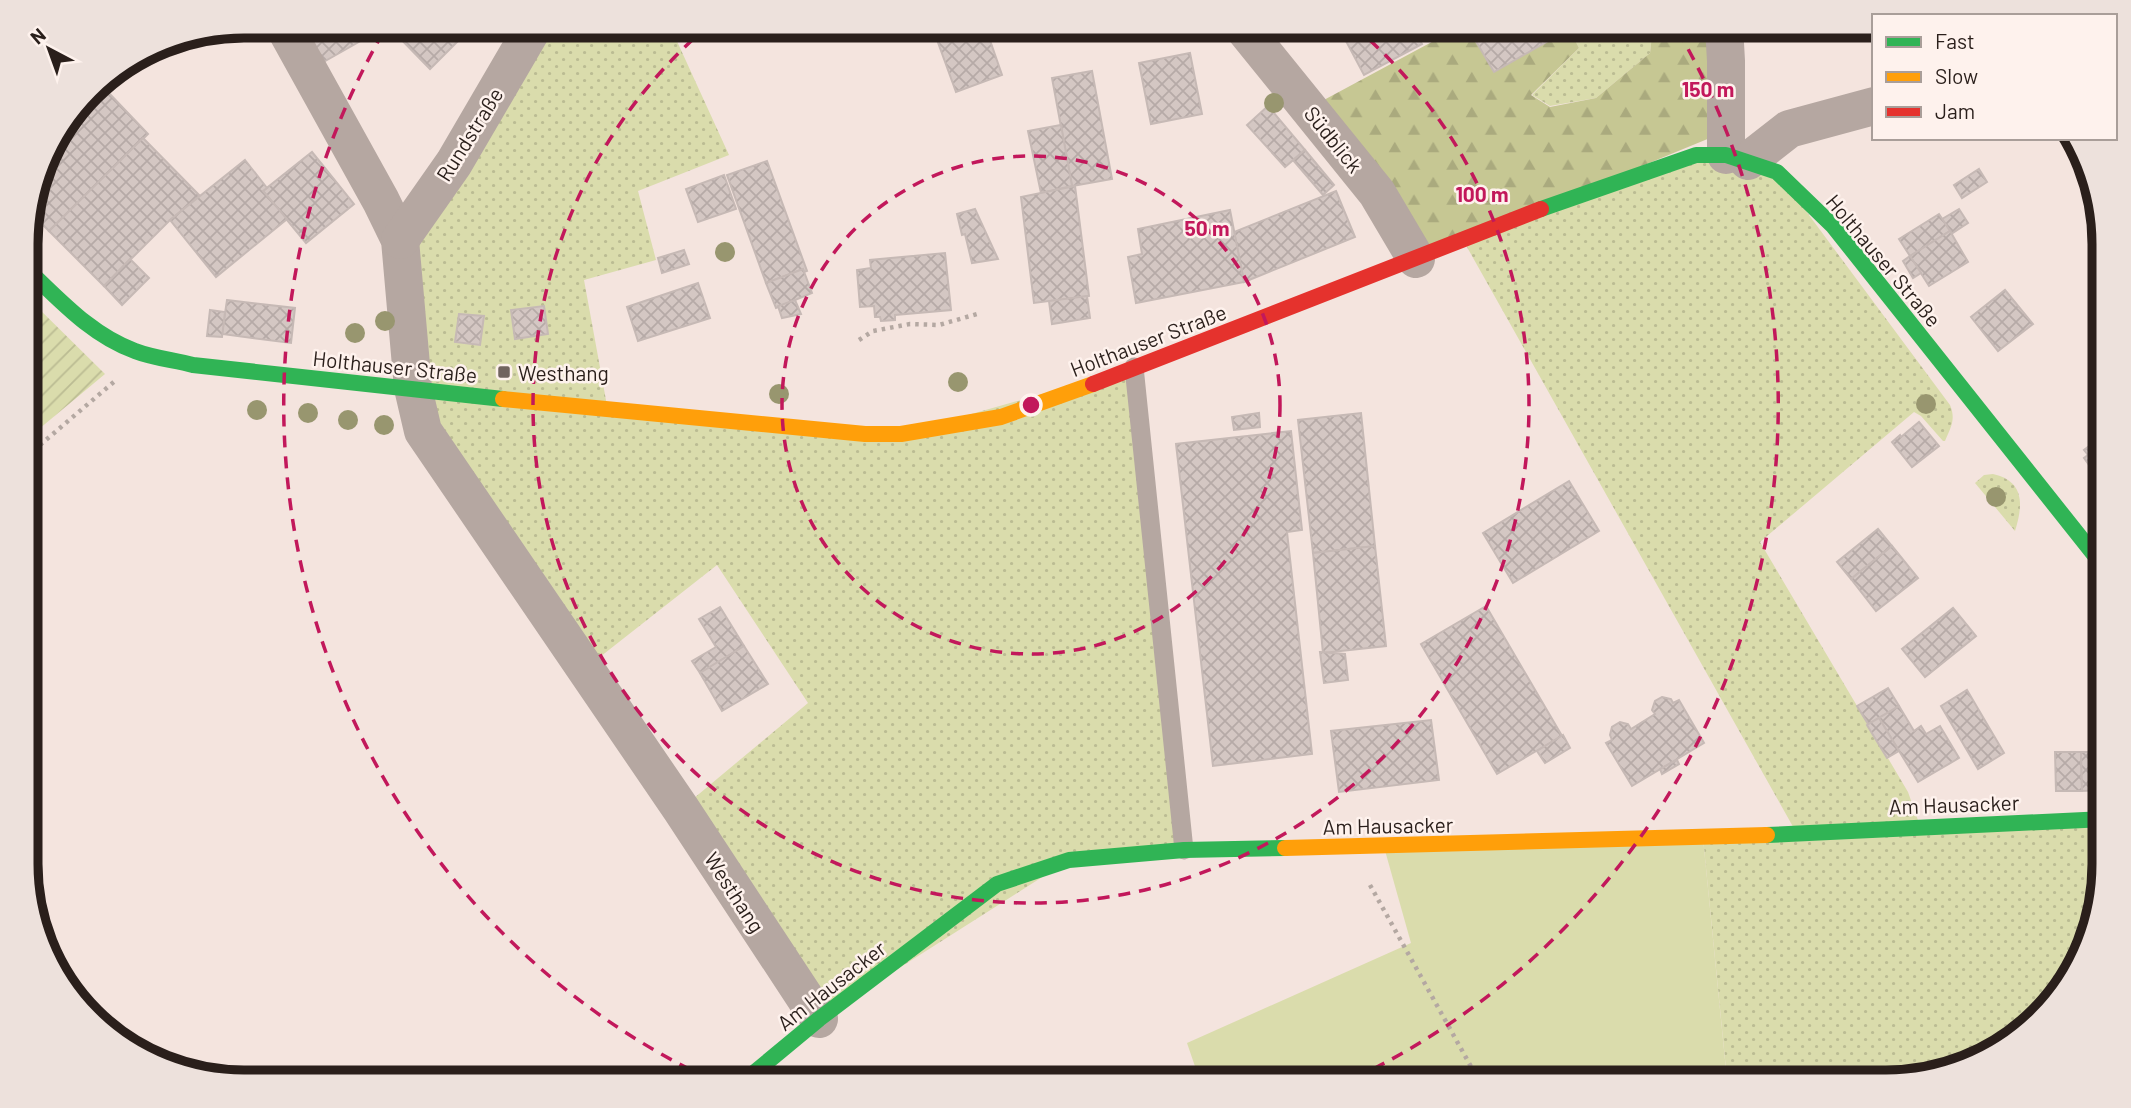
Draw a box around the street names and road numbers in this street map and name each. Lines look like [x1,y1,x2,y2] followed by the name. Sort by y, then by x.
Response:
[430,83,508,185] street label: Rundstraße
[1300,101,1368,177] street label: Südblick
[1821,189,1947,331] street label: Holthauser Straße
[1066,299,1230,381] street label: Holthauser Straße
[312,345,478,387] street label: Holthauser Straße
[1888,789,2020,819] street label: Am Hausacker
[1322,811,1454,839] street label: Am Hausacker
[700,847,770,937] street label: Westhang
[772,935,890,1035] street label: Am Hausacker

